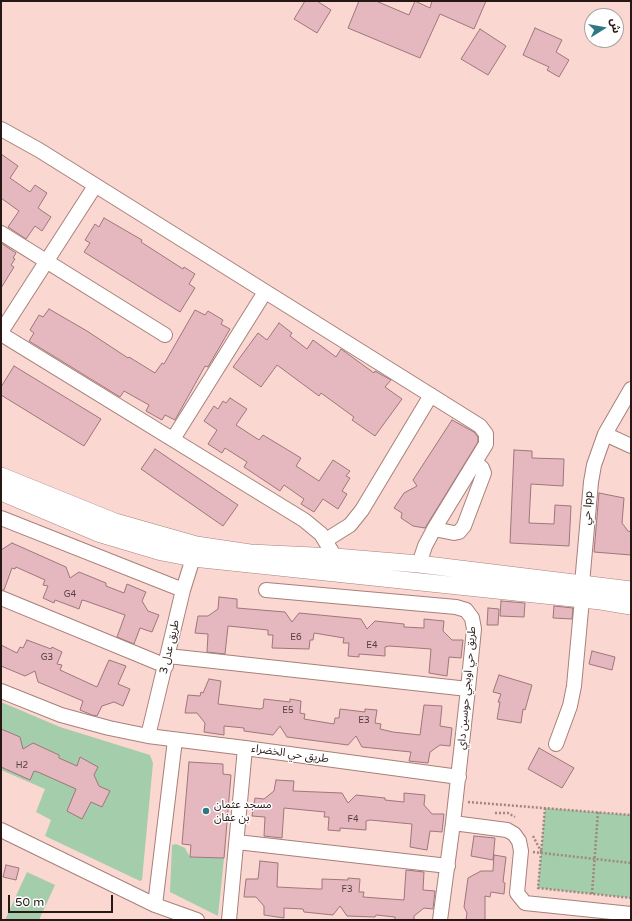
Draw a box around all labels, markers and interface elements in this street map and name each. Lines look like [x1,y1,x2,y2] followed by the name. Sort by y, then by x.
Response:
[584,8,624,48] north arrow
[607,17,623,34] text: ش
[580,490,596,526] street label: حي lpp
[64,590,76,600] house number: G4
[157,619,183,675] street label: طريق عدل 3
[455,626,479,750] street label: طريق حي اوبجي حوسين داي
[290,633,302,643] house number: E6
[366,641,378,651] house number: E4
[41,653,53,663] house number: G3
[282,706,294,716] house number: E5
[358,716,370,726] house number: E3
[250,742,330,766] street label: طريق حي الخضراء
[16,761,28,771] house number: H2
[214,798,272,824] place label: مسجد عثمان بن عفان
[201,806,211,816] marker: مسجد عثمان بن عفان
[347,815,359,825] house number: F4
[341,885,353,895] house number: F3
[10,887,115,913] scale bar
[15,895,44,909] text: 50 m

